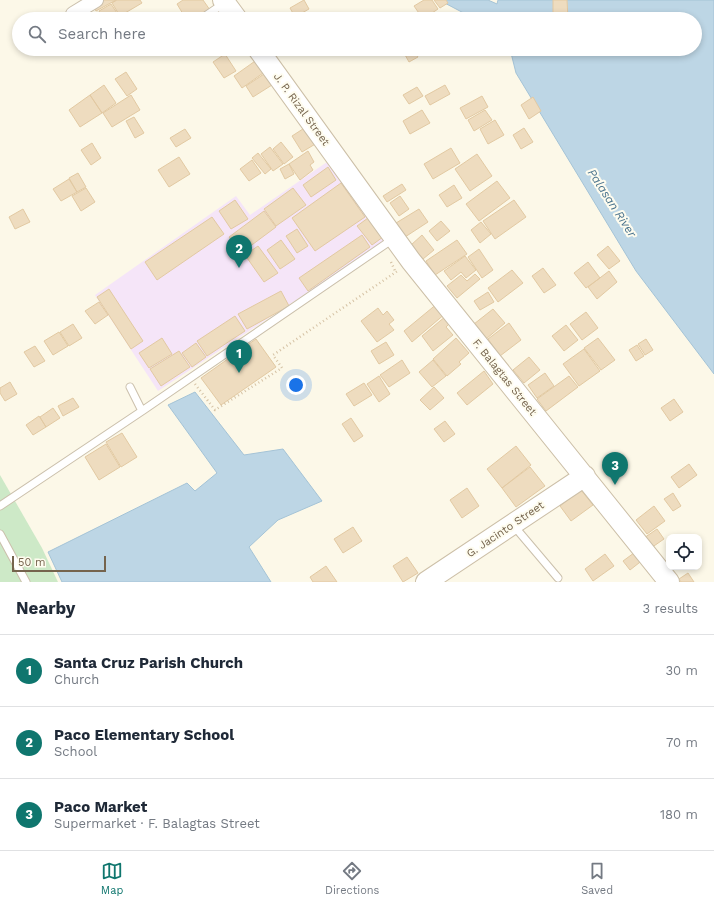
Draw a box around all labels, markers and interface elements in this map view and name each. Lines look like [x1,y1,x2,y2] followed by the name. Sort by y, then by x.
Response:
[12,12,702,56] search box
[26,23,48,45] icon: search
[58,25,146,43] text: Search here
[271,70,333,149] street label: J. P. Rizal Street
[585,166,640,241] water label: Palasan River
[226,235,252,268] pin: 2
[470,337,540,418] street label: F. Balagtas Street
[226,340,252,373] pin: 1
[286,375,306,395] your location
[602,452,628,485] pin: 3
[464,499,547,560] street label: G. Jacinto Street
[666,534,702,570] map controls
[666,534,702,570] button: locate
[12,554,106,573] scale bar
[18,556,45,569] text: 50 m
[16,598,75,618] text: Nearby
[643,601,698,616] text: 3 results
[54,654,243,672] text: Santa Cruz Parish Church
[26,663,32,678] text: 1
[666,663,698,678] text: 30 m
[54,672,99,687] text: Church
[54,726,234,744] text: Paco Elementary School
[25,735,33,750] text: 2
[666,735,698,750] text: 70 m
[54,744,97,759] text: School
[54,798,147,816] text: Paco Market
[25,807,33,822] text: 3
[660,807,698,822] text: 180 m
[54,816,260,831] text: Supermarket · F. Balagtas Street
[101,860,123,897] tab: Map
[325,860,379,897] tab: Directions
[581,860,613,897] tab: Saved

